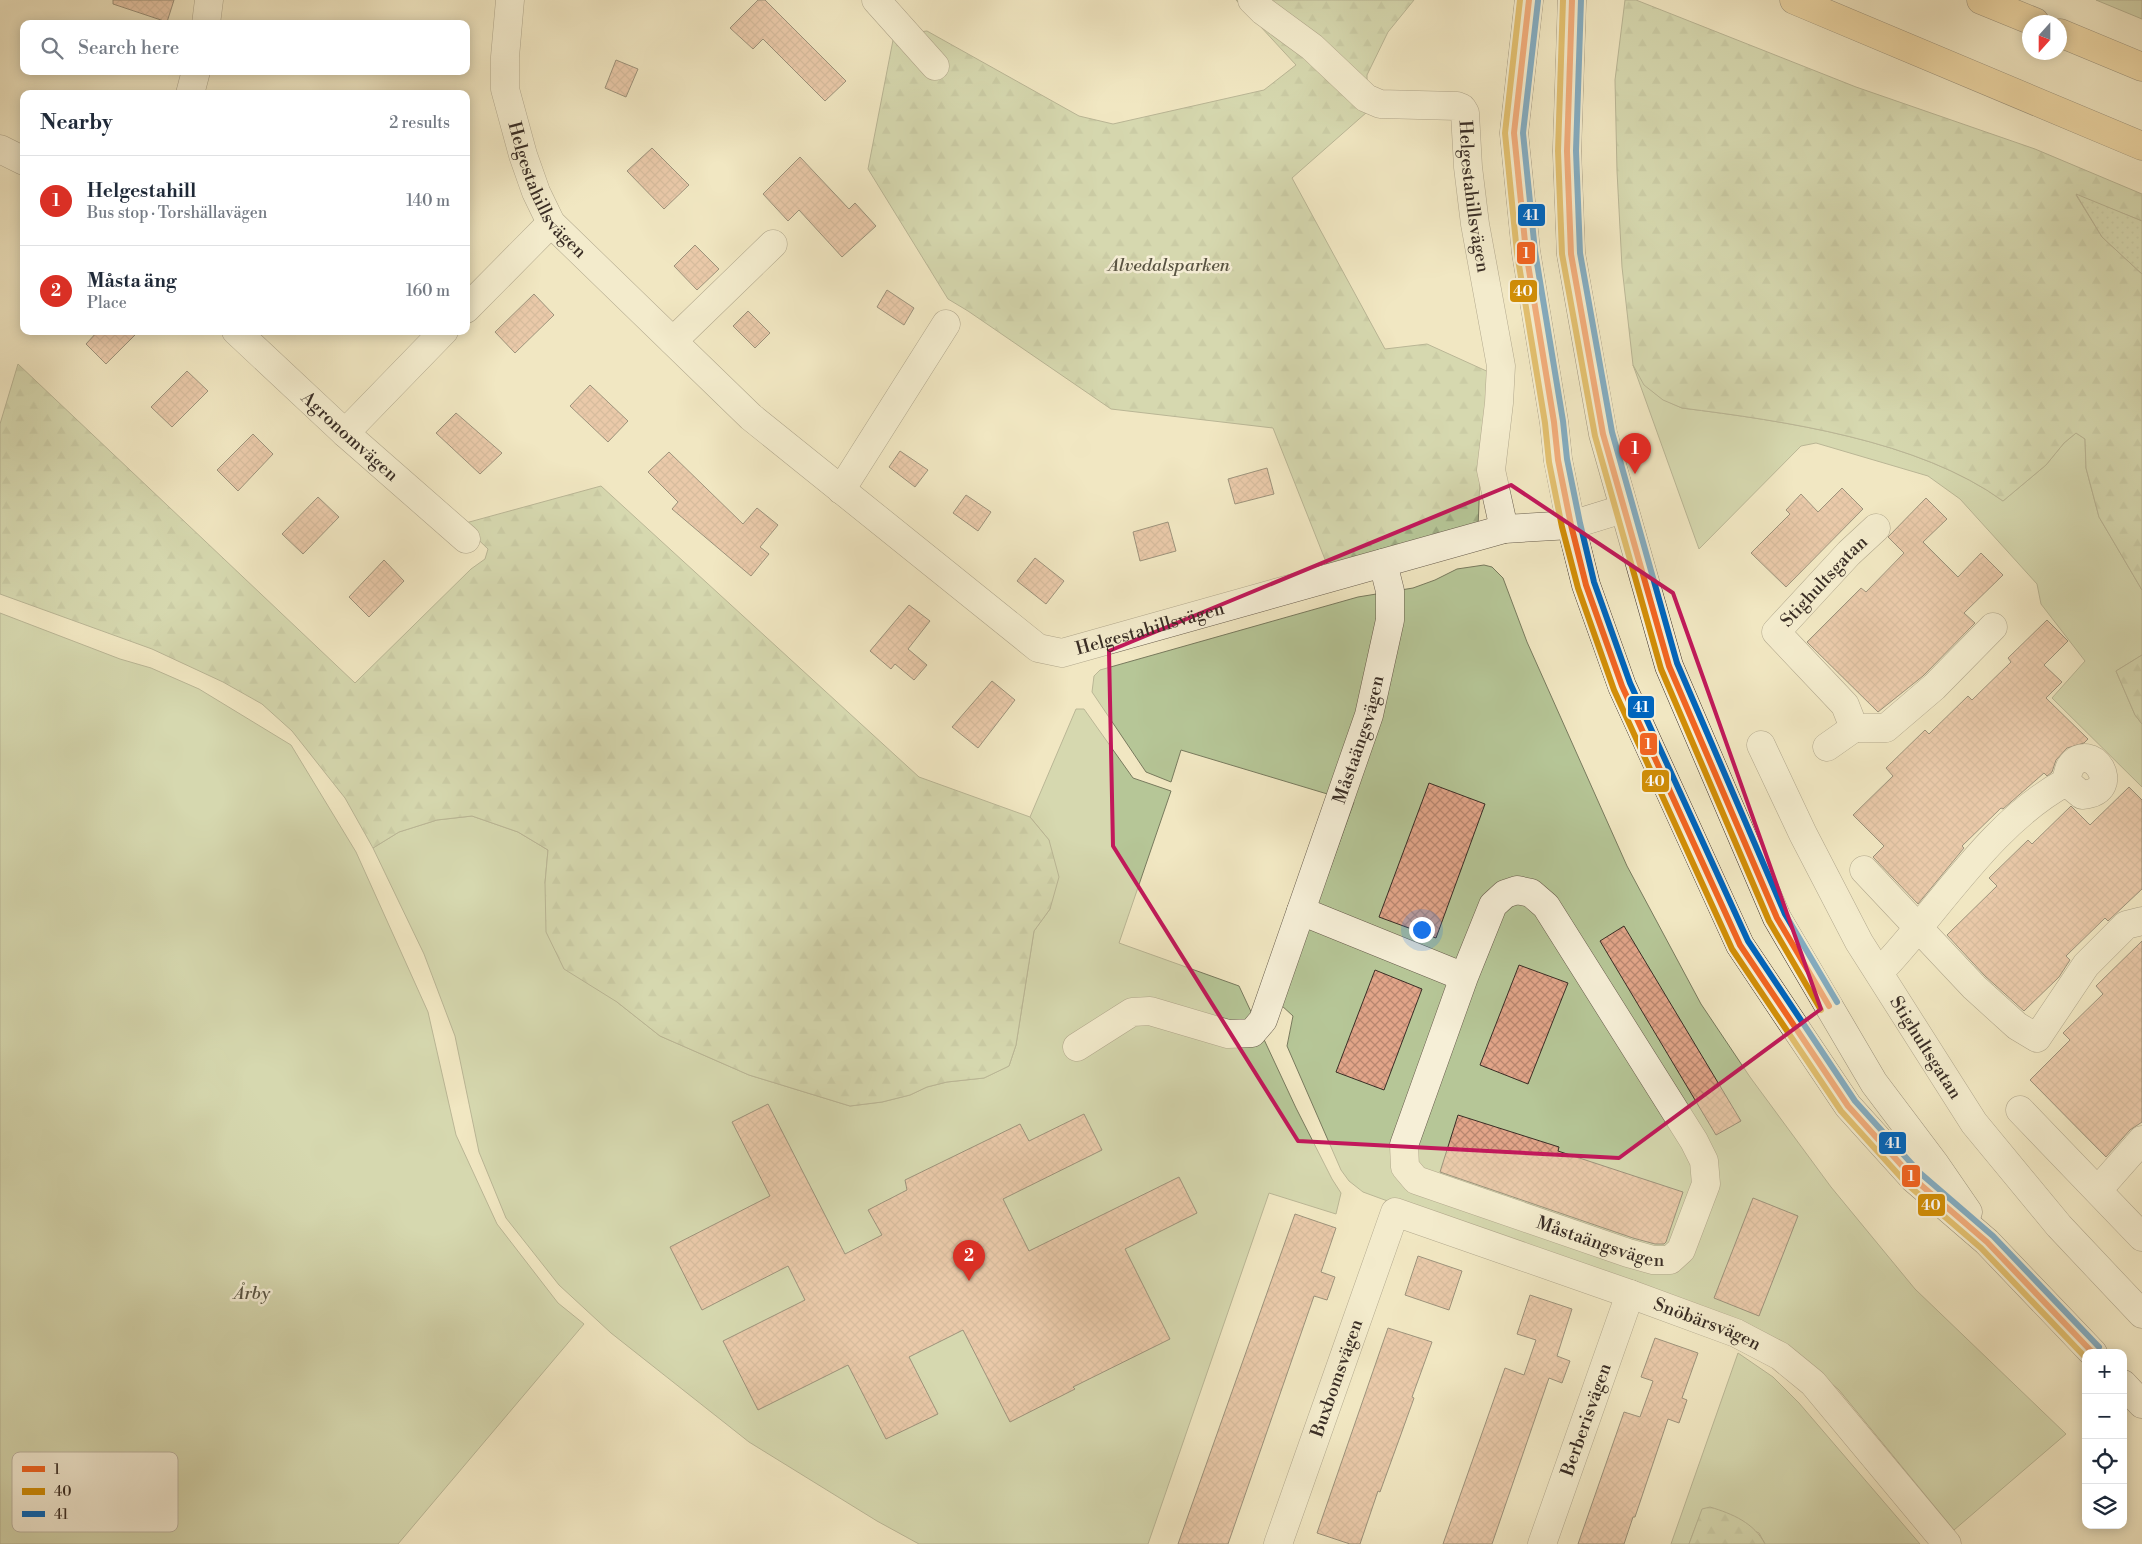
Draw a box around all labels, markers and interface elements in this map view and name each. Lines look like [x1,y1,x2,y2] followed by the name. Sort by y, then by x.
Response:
[2022,15,2067,60] north arrow
[20,20,470,75] search box
[38,34,66,62] icon: search
[78,36,179,60] text: Search here
[40,110,113,136] text: Nearby
[389,113,450,133] text: 2 results
[503,119,592,263] street label: Helgestahillsvägen
[1454,120,1495,275] street label: Helgestahillsvägen
[87,179,196,203] text: Helgestahill
[52,191,60,211] text: 1
[406,191,450,211] text: 140 m
[87,203,267,223] text: Bus stop · Torshällavägen
[1517,203,1546,227] line badge: 41
[1523,207,1539,225] text: 41
[1516,241,1536,265] line badge: 1
[1523,245,1530,263] text: 1
[1106,254,1231,277] park label: Alvedalsparken
[87,269,177,293] text: Måsta äng
[1509,279,1538,303] line badge: 40
[51,281,61,301] text: 2
[406,281,450,301] text: 160 m
[1513,283,1533,301] text: 40
[87,293,127,313] text: Place
[295,386,404,486] street label: Agronomvägen
[1619,433,1651,474] pin: 1
[1775,530,1872,632] street label: Stighultsgatan
[1073,597,1227,660] street label: Helgestahillsvägen
[1328,673,1389,807] street label: Måstaängsvägen
[1627,695,1655,719] line badge: 41
[1633,699,1649,717] text: 41
[1639,732,1658,756] line badge: 1
[1645,736,1652,754] text: 1
[1641,769,1670,793] line badge: 40
[1645,773,1665,791] text: 40
[1409,917,1435,943] your location
[1885,992,1967,1103] street label: Stighultsgatan
[1878,1131,1907,1155] line badge: 41
[1885,1135,1901,1153] text: 41
[1901,1164,1921,1188] line badge: 1
[1908,1168,1915,1186] text: 1
[1917,1193,1946,1217] line badge: 40
[1921,1197,1941,1215] text: 40
[1533,1211,1664,1272] street label: Måstaängsvägen
[953,1240,985,1281] pin: 2
[232,1282,271,1305] park label: Årby
[1651,1292,1765,1356] street label: Snöbärsvägen
[1305,1316,1368,1441] street label: Buxbomsvägen
[2082,1349,2127,1529] map controls
[2082,1349,2127,1394] button: +
[1555,1360,1616,1480] street label: Berberisvägen
[2082,1394,2127,1439] button: −
[2082,1439,2127,1484] button: locate
[12,1452,178,1532] legend
[54,1461,60,1479] text: 1
[54,1483,72,1501] text: 40
[2082,1484,2127,1529] button: layers
[54,1506,68,1524] text: 41

